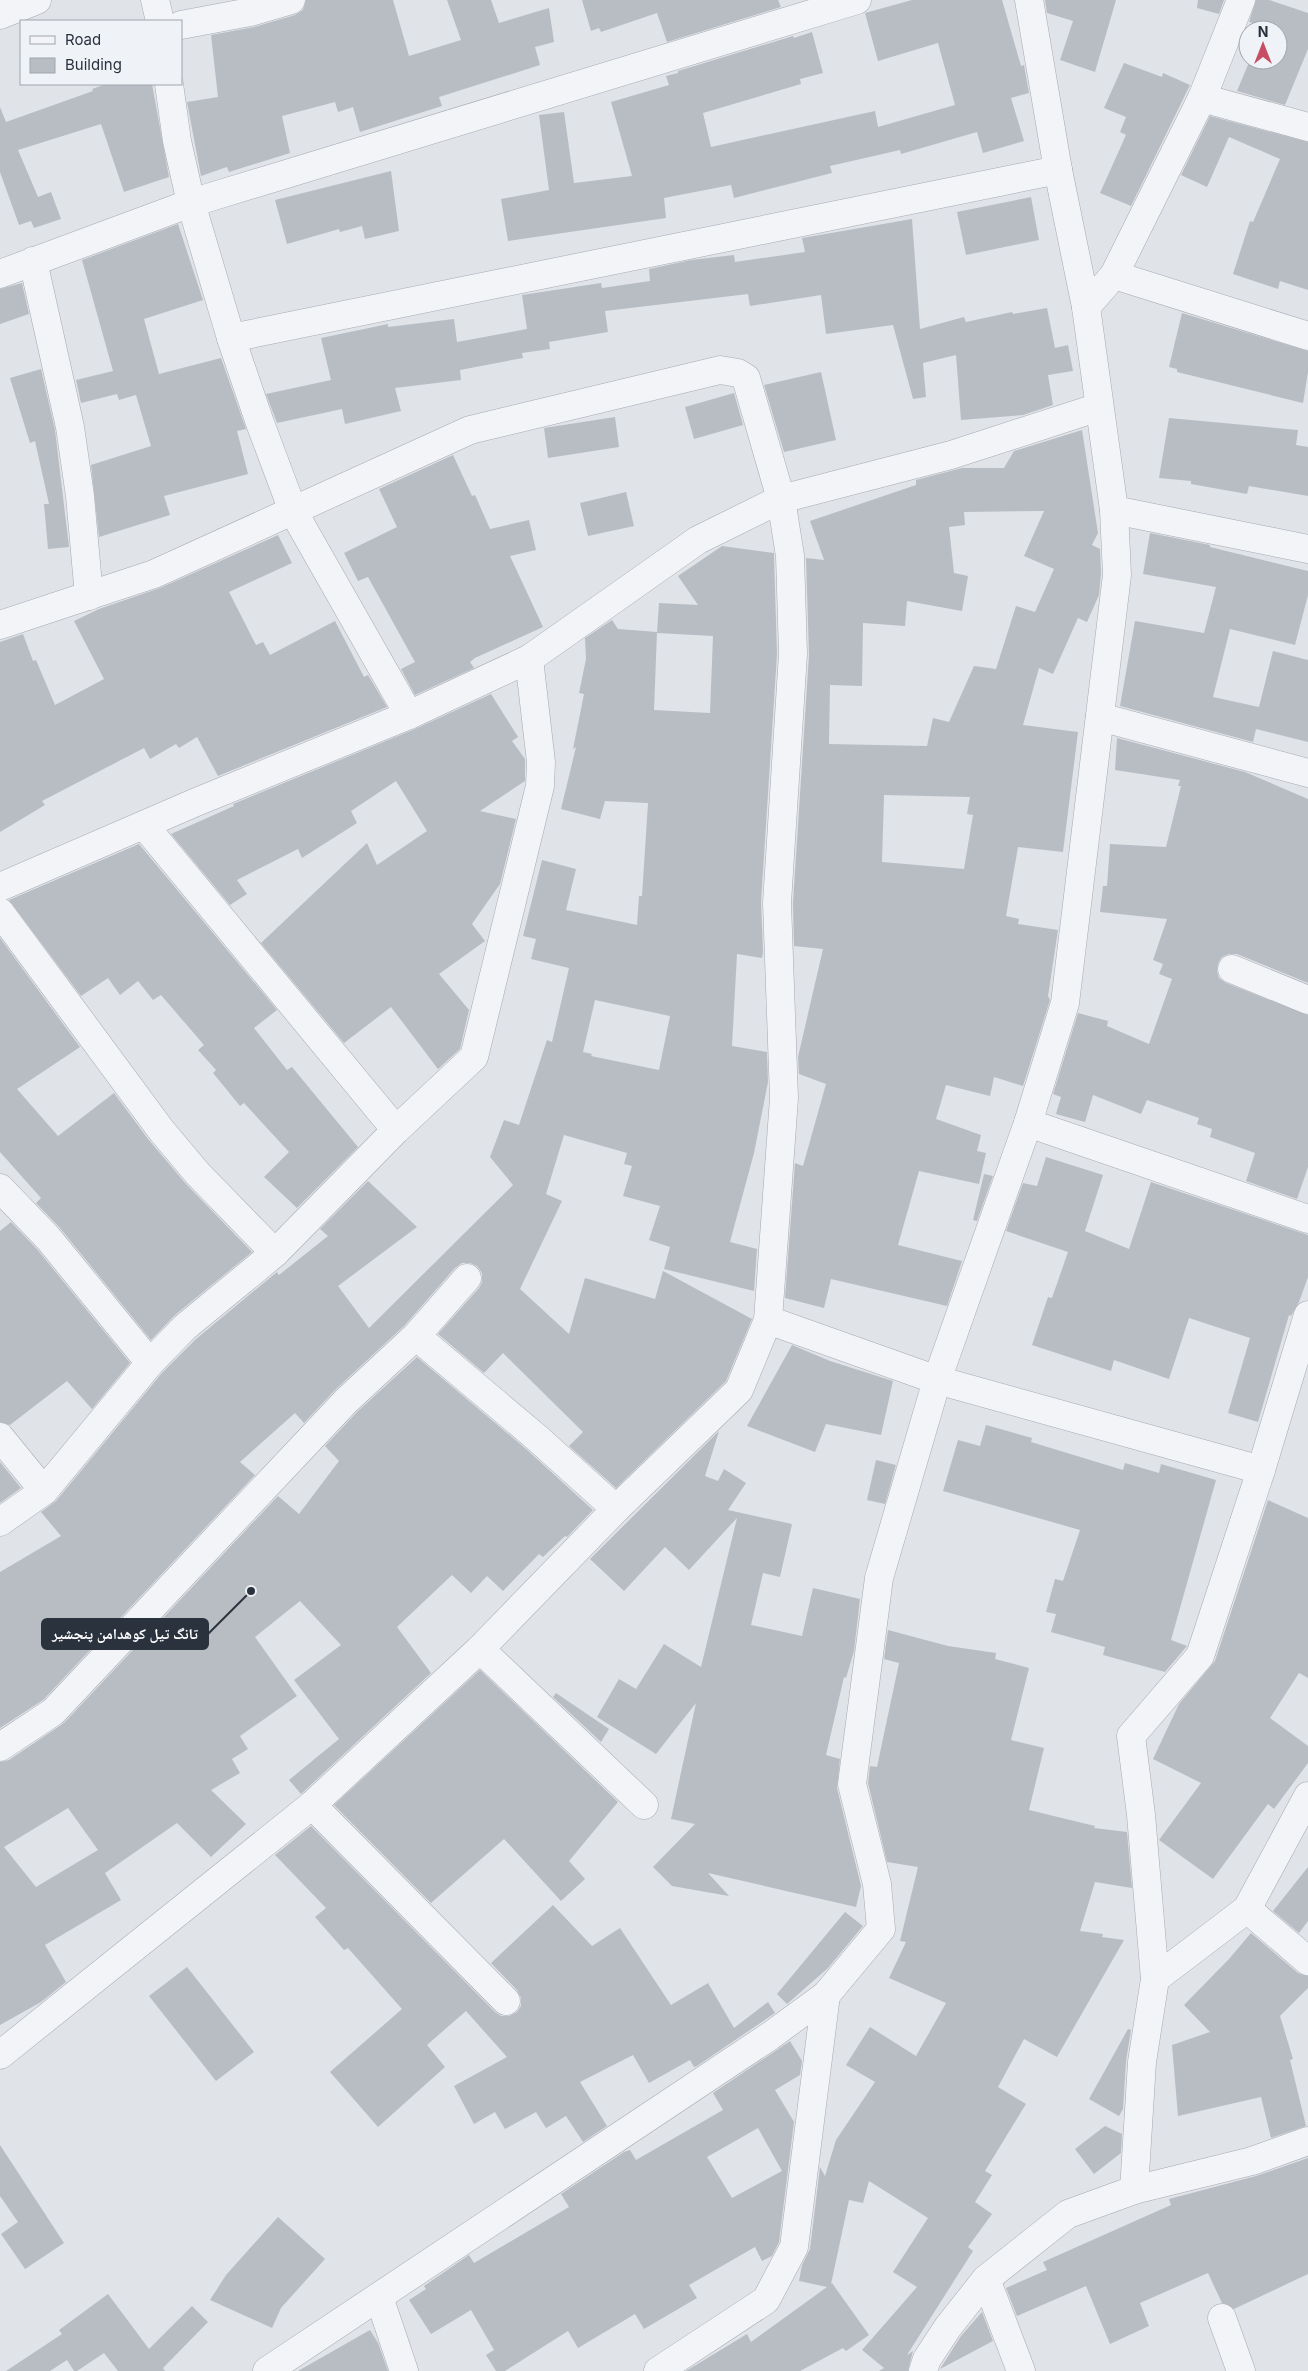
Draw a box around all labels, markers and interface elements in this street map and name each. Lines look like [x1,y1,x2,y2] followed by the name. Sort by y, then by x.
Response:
[20,20,182,85] legend
[1238,20,1288,70] north arrow
[1258,23,1268,40] text: N
[65,30,101,49] text: Road
[65,55,122,74] text: Building
[42,1619,208,1649] callout: تانگ تیل کوهدامن پنجشیر
[51,1624,198,1643] text: تانگ تیل کوهدامن پنجشیر

